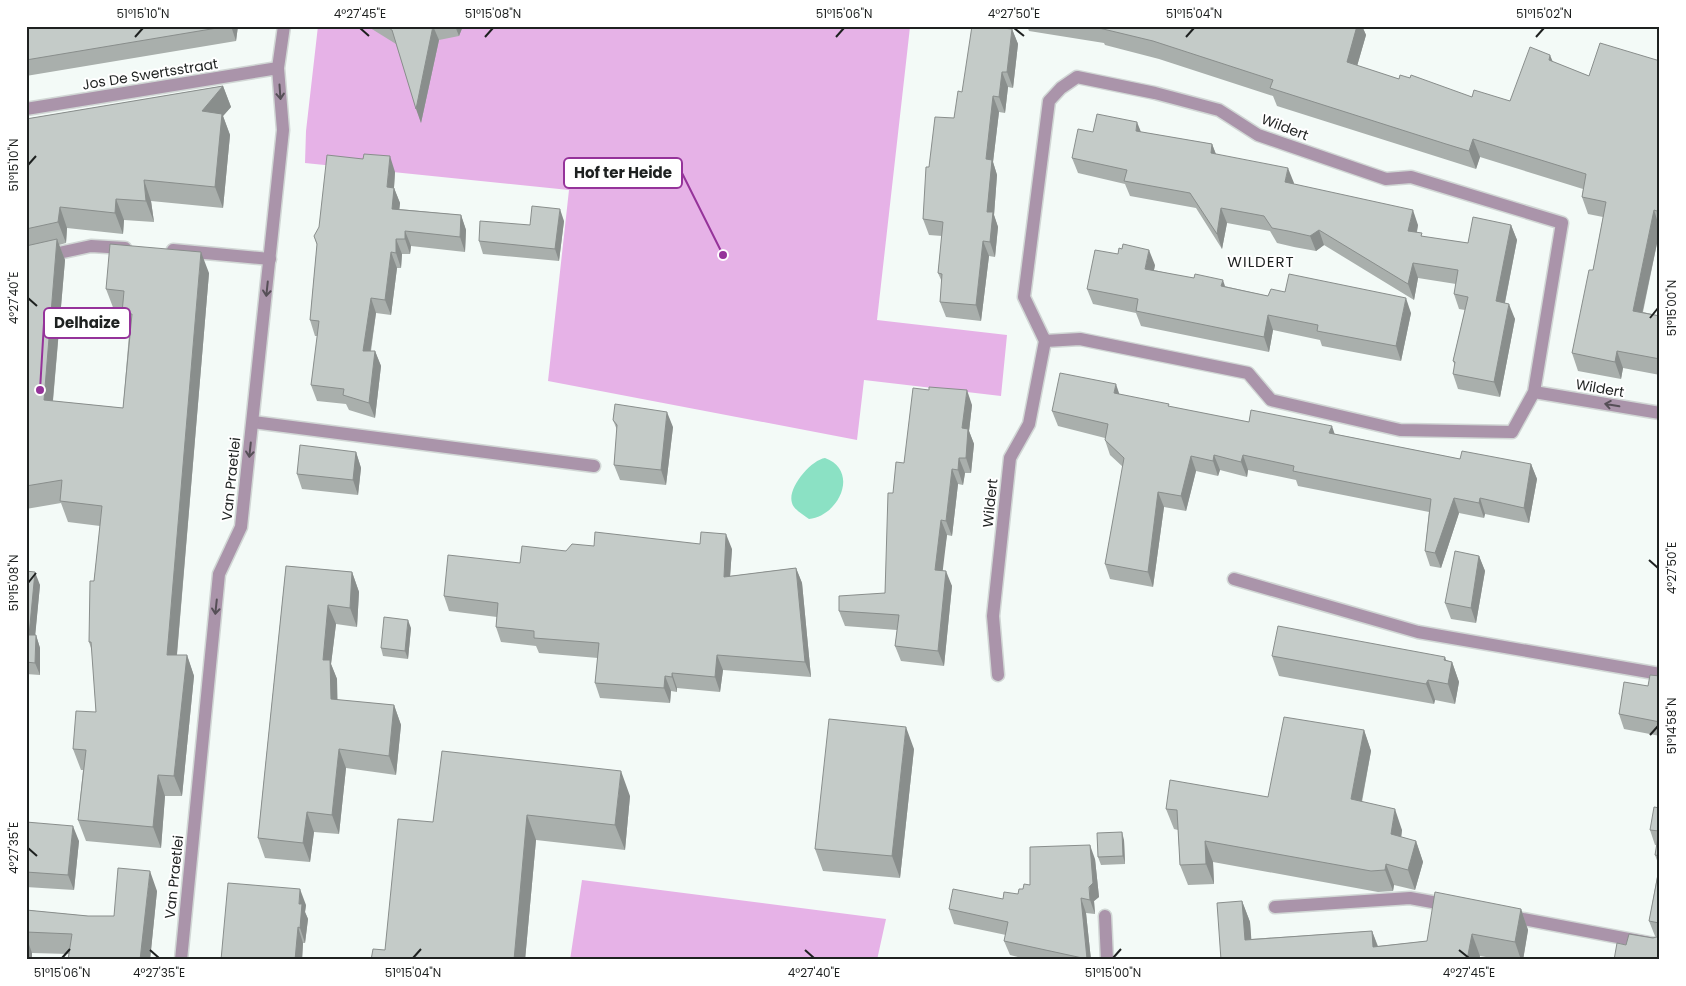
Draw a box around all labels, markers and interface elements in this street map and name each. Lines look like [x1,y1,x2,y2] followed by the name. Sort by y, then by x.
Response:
[117,5,169,22] text: 51°15'10"N
[334,5,386,22] text: 4°27'45"E
[465,5,521,22] text: 51°15'08"N
[816,5,872,22] text: 51°15'06"N
[988,5,1040,22] text: 4°27'50"E
[1166,5,1222,22] text: 51°15'04"N
[1516,5,1572,22] text: 51°15'02"N
[81,53,219,95] street label: Jos De Swertsstraat
[275,84,285,100] one-way arrow
[1259,109,1311,145] street label: Wildert
[5,139,22,191] text: 51°15'10"N
[564,158,682,188] callout: Hof ter Heide
[574,162,672,183] text: Hof ter Heide
[1227,251,1295,272] district label: WILDERT
[5,272,22,324] text: 4°27'40"E
[262,280,272,296] one-way arrow
[1663,280,1680,336] text: 51°15'00"N
[44,308,130,338] callout: Delhaize
[54,312,120,333] text: Delhaize
[1574,374,1626,402] street label: Wildert
[1604,399,1620,409] one-way arrow
[217,436,245,522] street label: Van Praetlei
[245,442,255,458] one-way arrow
[977,478,1003,528] street label: Wildert
[1663,542,1680,594] text: 4°27'50"E
[5,555,22,611] text: 51°15'08"N
[211,599,221,615] one-way arrow
[1663,698,1680,754] text: 51°14'58"N
[5,822,22,874] text: 4°27'35"E
[160,834,188,920] street label: Van Praetlei
[34,964,90,981] text: 51°15'06"N
[133,964,185,981] text: 4°27'35"E
[385,964,441,981] text: 51°15'04"N
[788,964,840,981] text: 4°27'40"E
[1085,964,1141,981] text: 51°15'00"N
[1443,964,1495,981] text: 4°27'45"E

